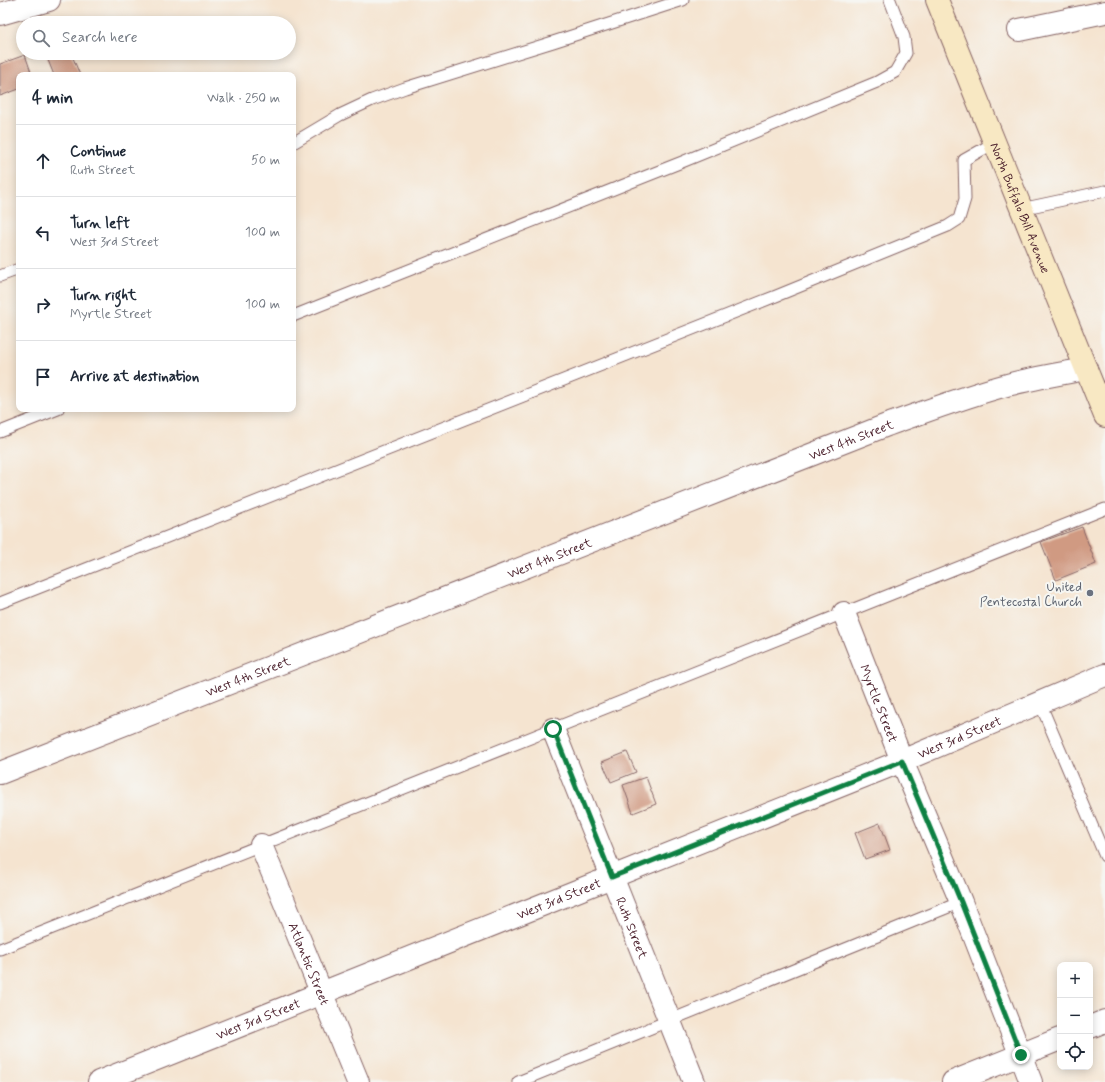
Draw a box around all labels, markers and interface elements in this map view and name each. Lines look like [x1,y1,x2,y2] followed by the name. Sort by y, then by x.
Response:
[16,16,296,60] search box
[30,27,52,49] icon: search
[62,28,138,48] text: Search here
[32,87,73,109] text: 4 min
[207,90,280,107] text: Walk · 250 m
[985,140,1054,276] street label: North Buffalo Bill Avenue
[70,142,126,162] text: Continue
[32,150,54,172] icon: ahead
[251,152,280,169] text: 50 m
[70,162,135,179] text: Ruth Street
[70,214,130,234] text: Turn left
[32,222,54,244] icon: left
[245,224,280,241] text: 100 m
[70,234,159,251] text: West 3rd Street
[70,286,137,306] text: Turn right
[32,294,54,316] icon: right
[245,296,280,313] text: 100 m
[70,306,152,323] text: Myrtle Street
[32,366,54,388] icon: arrive
[70,367,199,387] text: Arrive at destination
[807,416,896,465] street label: West 4th Street
[505,535,595,583] street label: West 4th Street
[980,579,1082,611] place label: United Pentecostal Church
[1085,588,1095,598] marker: United Pentecostal Church
[203,653,293,702] street label: West 4th Street
[855,662,901,745] street label: Myrtle Street
[915,713,1004,763] street label: West 3rd Street
[544,720,562,738] route start
[515,875,604,924] street label: West 3rd Street
[611,895,651,962] street label: Ruth Street
[284,920,333,1008] street label: Atlantic Street
[1057,962,1093,1070] map controls
[1057,962,1093,998] button: +
[214,995,303,1044] street label: West 3rd Street
[1057,998,1093,1034] button: −
[1057,1034,1093,1070] button: locate
[1012,1046,1030,1064] route end

